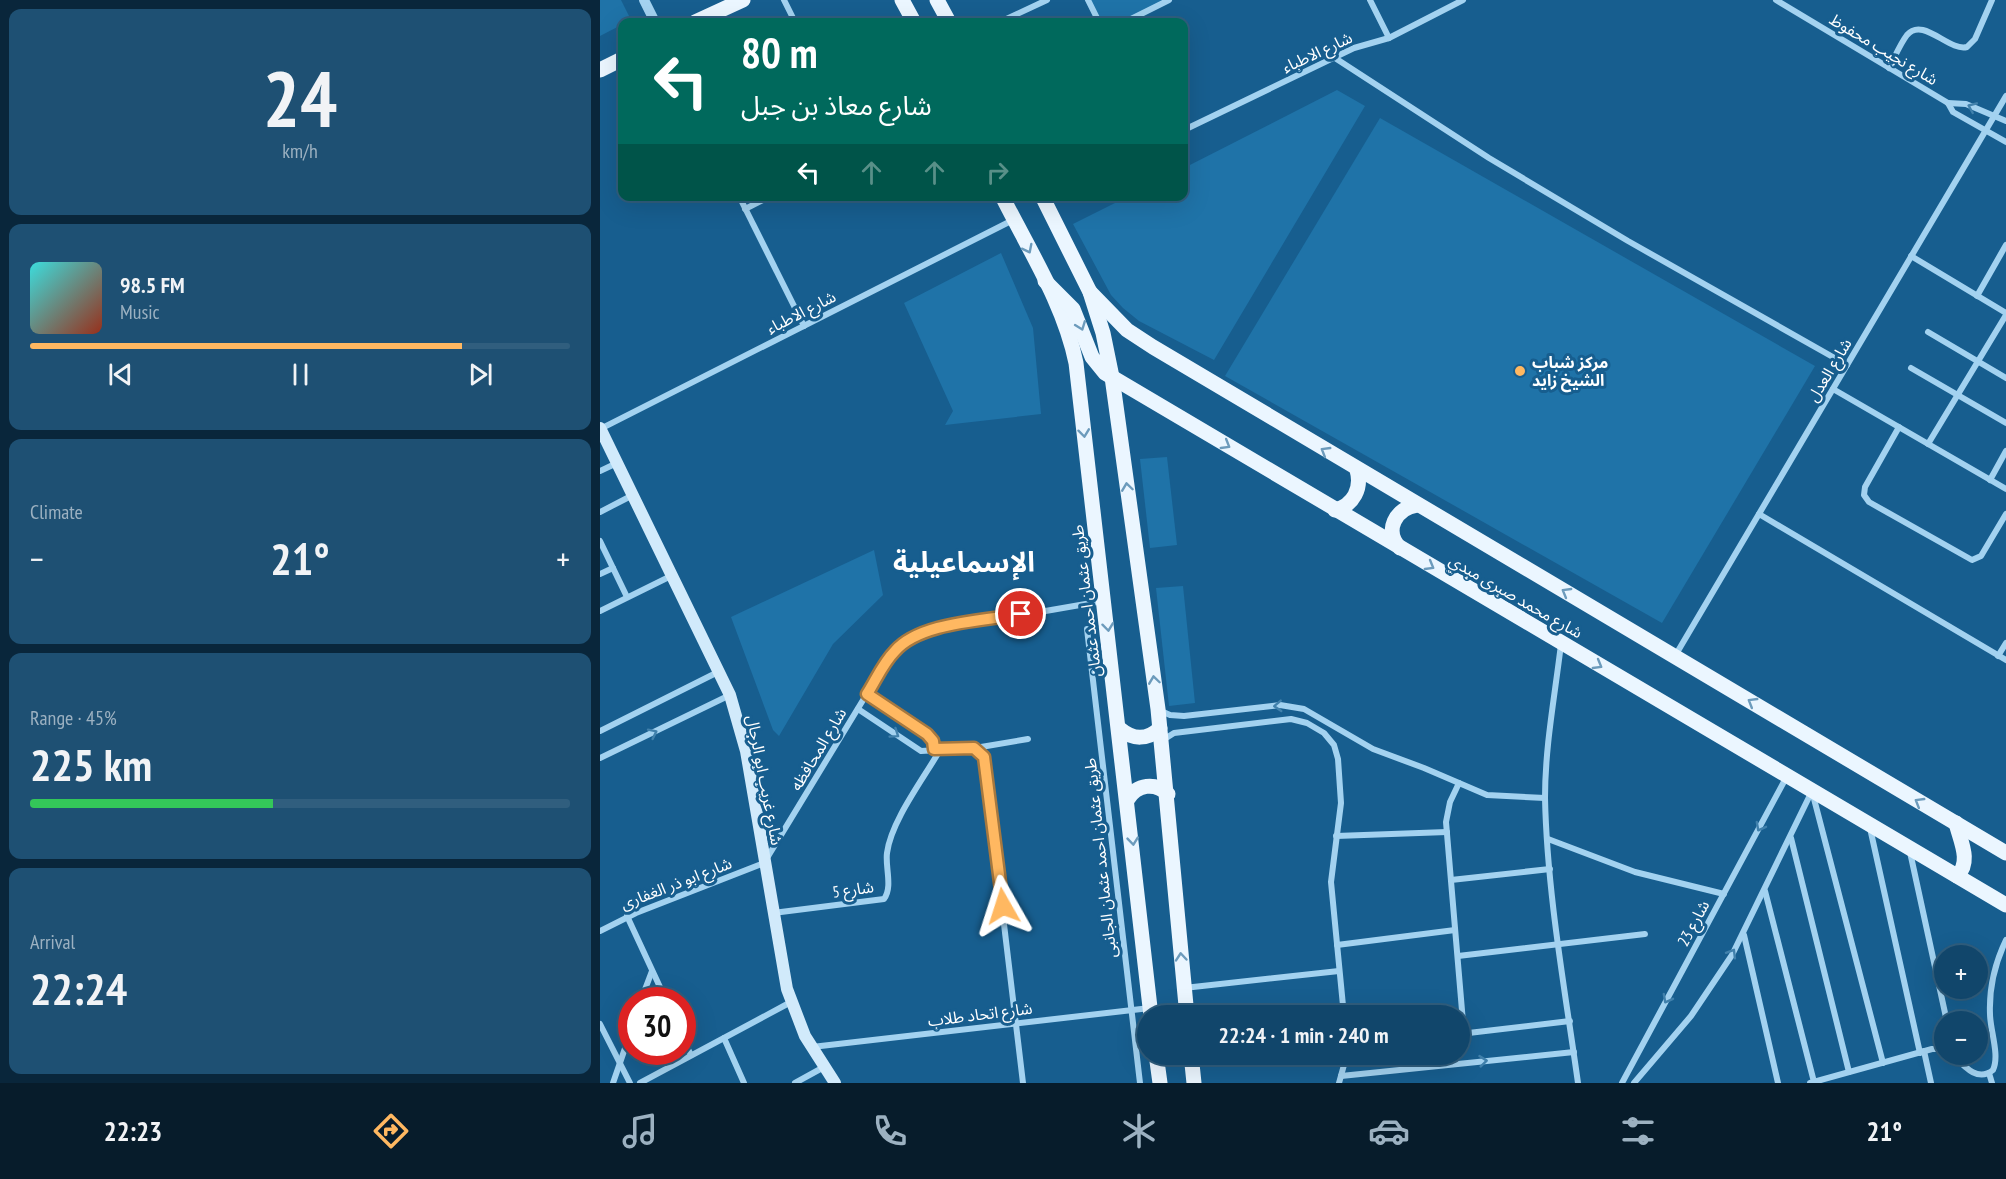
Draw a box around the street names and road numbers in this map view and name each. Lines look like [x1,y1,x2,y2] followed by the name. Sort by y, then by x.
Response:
[1825,9,1942,92] street label: شارع نجيب محفوظ
[1279,27,1357,80] street label: شارع الاطباء
[763,286,840,341] street label: شارع الاطباء
[1802,335,1858,407] street label: شارع العدل
[1067,523,1106,678] street label: طريق عثمان احمد عثمان
[1444,550,1586,645] street label: شارع محمد صبرى مبدي
[785,704,853,796] street label: شارع المحافظه
[740,713,787,847] street label: شارع غريب ابو الرجال
[1080,757,1121,959] street label: طريق عثمان احمد عثمان الجانبى
[618,853,735,916] street label: شارع ابو ذر الغفارى
[831,876,875,905] street label: شارع 5
[1673,897,1716,951] street label: شارع 23
[926,998,1034,1033] street label: شارع اتحاد طلاب

